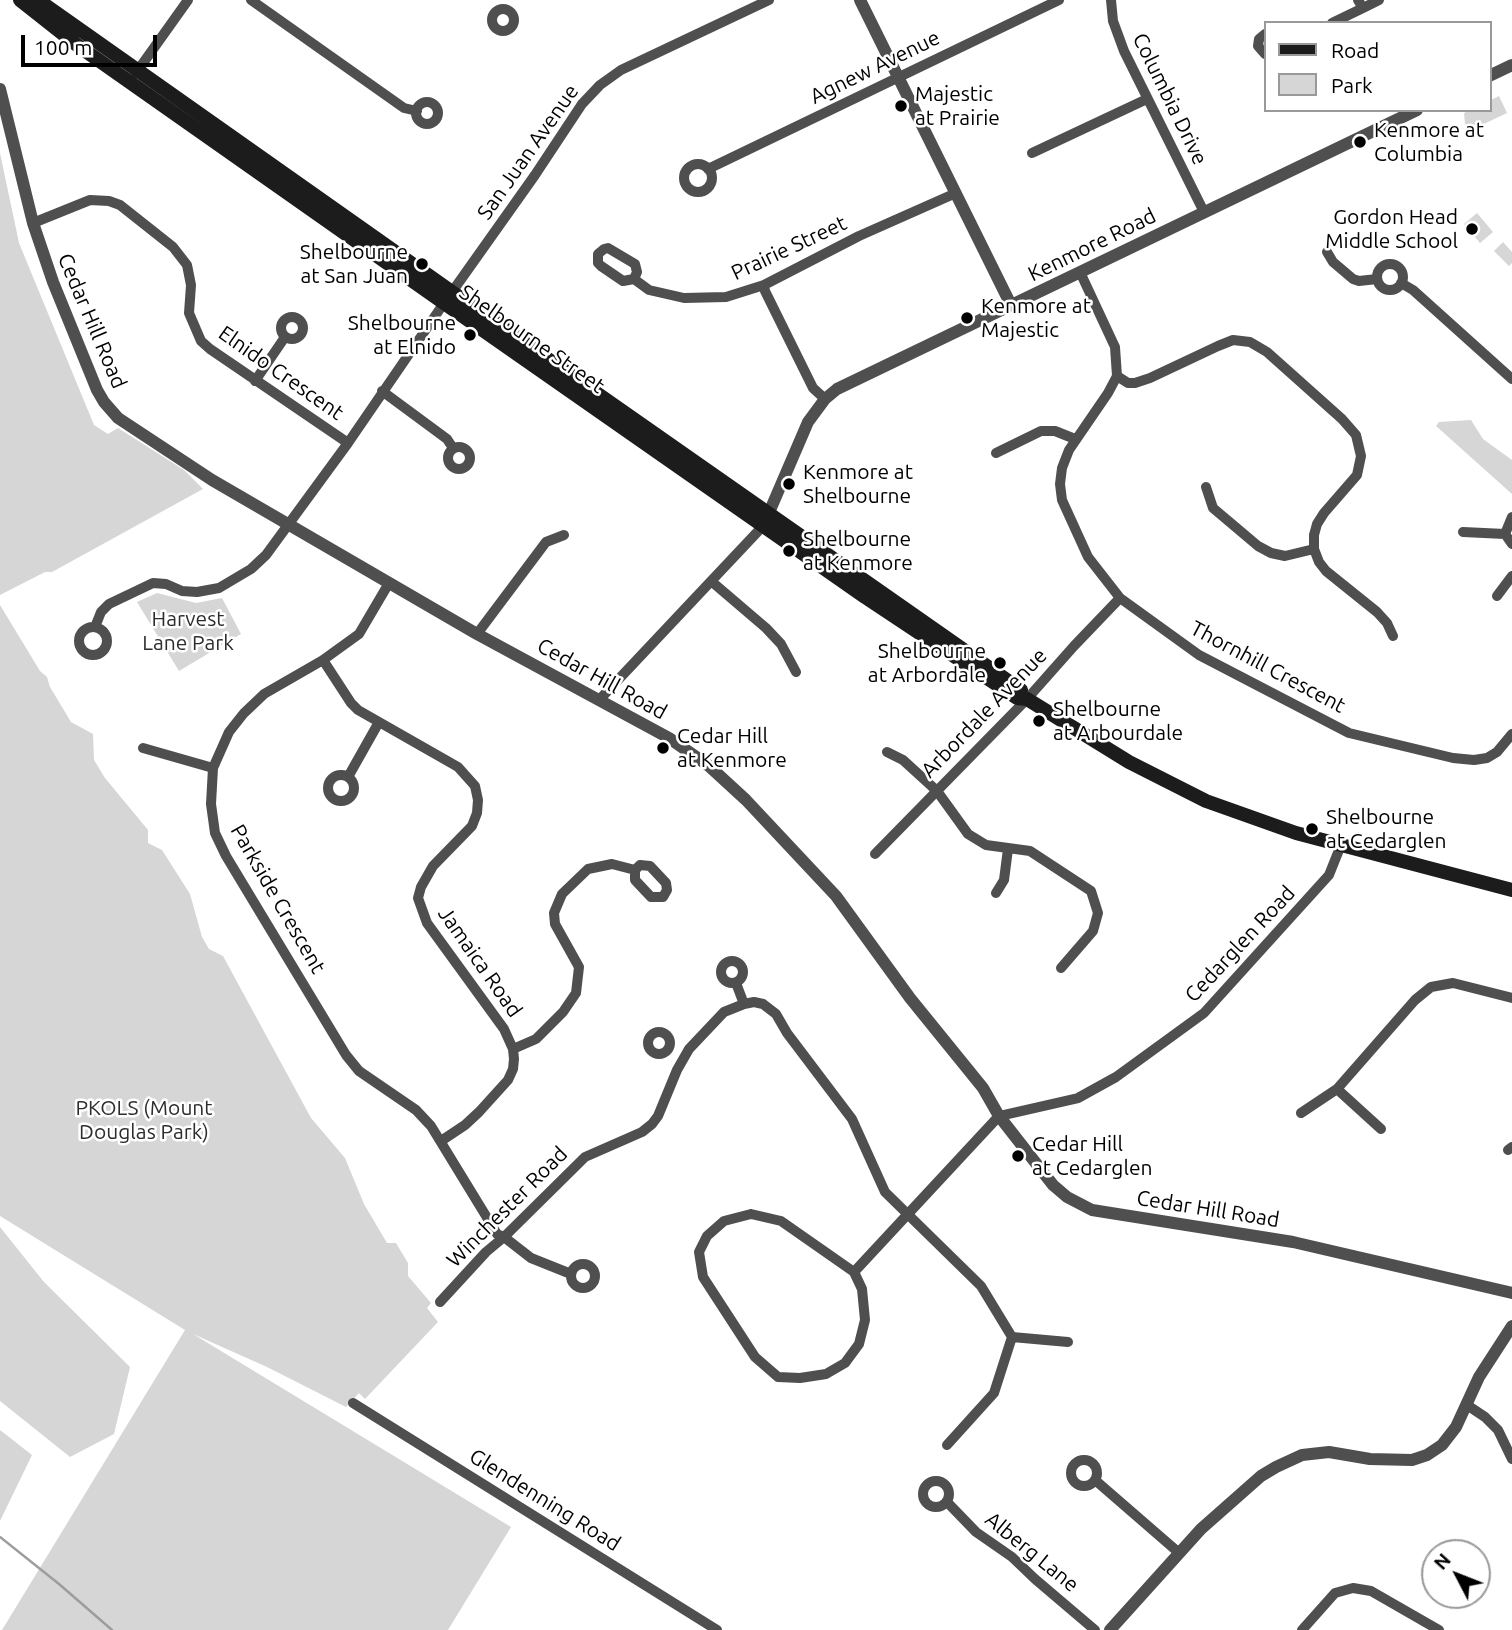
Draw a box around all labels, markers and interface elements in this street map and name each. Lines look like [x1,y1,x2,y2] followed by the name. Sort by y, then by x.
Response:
[24,21,161,65] scale bar
[1264,21,1491,112] legend
[806,25,944,109] street label: Agnew Avenue
[1127,29,1213,169] street label: Columbia Drive
[34,35,92,59] text: 100 m
[1331,38,1379,62] text: Road
[1331,73,1373,97] text: Park
[472,80,584,224] street label: San Juan Avenue
[915,81,1000,131] place label: Majestic at Prairie
[893,98,909,114] marker: Majestic at Prairie
[1374,117,1484,167] place label: Kenmore at Columbia
[1352,134,1368,150] marker: Kenmore at Columbia
[1024,203,1160,287] street label: Kenmore Road
[1325,204,1458,254] place label: Gordon Head Middle School
[727,210,851,286] street label: Prairie Street
[1464,221,1480,237] marker: Gordon Head Middle School
[300,239,408,289] place label: Shelbourne at San Juan
[52,250,132,392] street label: Cedar Hill Road
[414,256,430,272] marker: Shelbourne at San Juan
[454,279,610,399] street label: Shelbourne Street
[981,293,1091,343] place label: Kenmore at Majestic
[348,310,456,360] place label: Shelbourne at Elnido
[959,310,975,326] marker: Kenmore at Majestic
[214,321,348,425] street label: Elnido Crescent
[462,327,478,343] marker: Shelbourne at Elnido
[803,459,913,509] place label: Kenmore at Shelbourne
[781,476,797,492] marker: Kenmore at Shelbourne
[803,526,913,576] place label: Shelbourne at Kenmore
[781,543,797,559] marker: Shelbourne at Kenmore
[142,606,234,656] park label: Harvest Lane Park
[1186,616,1350,718] street label: Thornhill Crescent
[533,633,671,725] street label: Cedar Hill Road
[868,638,986,688] place label: Shelbourne at Arbordale
[916,643,1052,783] street label: Arbordale Avenue
[992,655,1008,671] marker: Shelbourne at Arbordale
[1053,696,1183,746] place label: Shelbourne at Arbourdale
[1031,713,1047,729] marker: Shelbourne at Arbourdale
[677,723,787,773] place label: Cedar Hill at Kenmore
[655,740,671,756] marker: Cedar Hill at Kenmore
[1326,804,1446,854] place label: Shelbourne at Cedarglen
[225,820,331,978] street label: Parkside Crescent
[1304,821,1320,837] marker: Shelbourne at Cedarglen
[1180,881,1300,1007] street label: Cedarglen Road
[433,902,527,1022] street label: Jamaica Road
[75,1095,213,1145] park label: PKOLS (Mount Douglas Park)
[1032,1131,1152,1181] place label: Cedar Hill at Cedarglen
[441,1141,573,1273] street label: Winchester Road
[1010,1148,1026,1164] marker: Cedar Hill at Cedarglen
[1135,1185,1281,1233] street label: Cedar Hill Road
[465,1443,625,1557] street label: Glendenning Road
[980,1507,1084,1597] street label: Alberg Lane
[1421,1539,1491,1609] north arrow
[1429,1549,1455,1574] text: N

